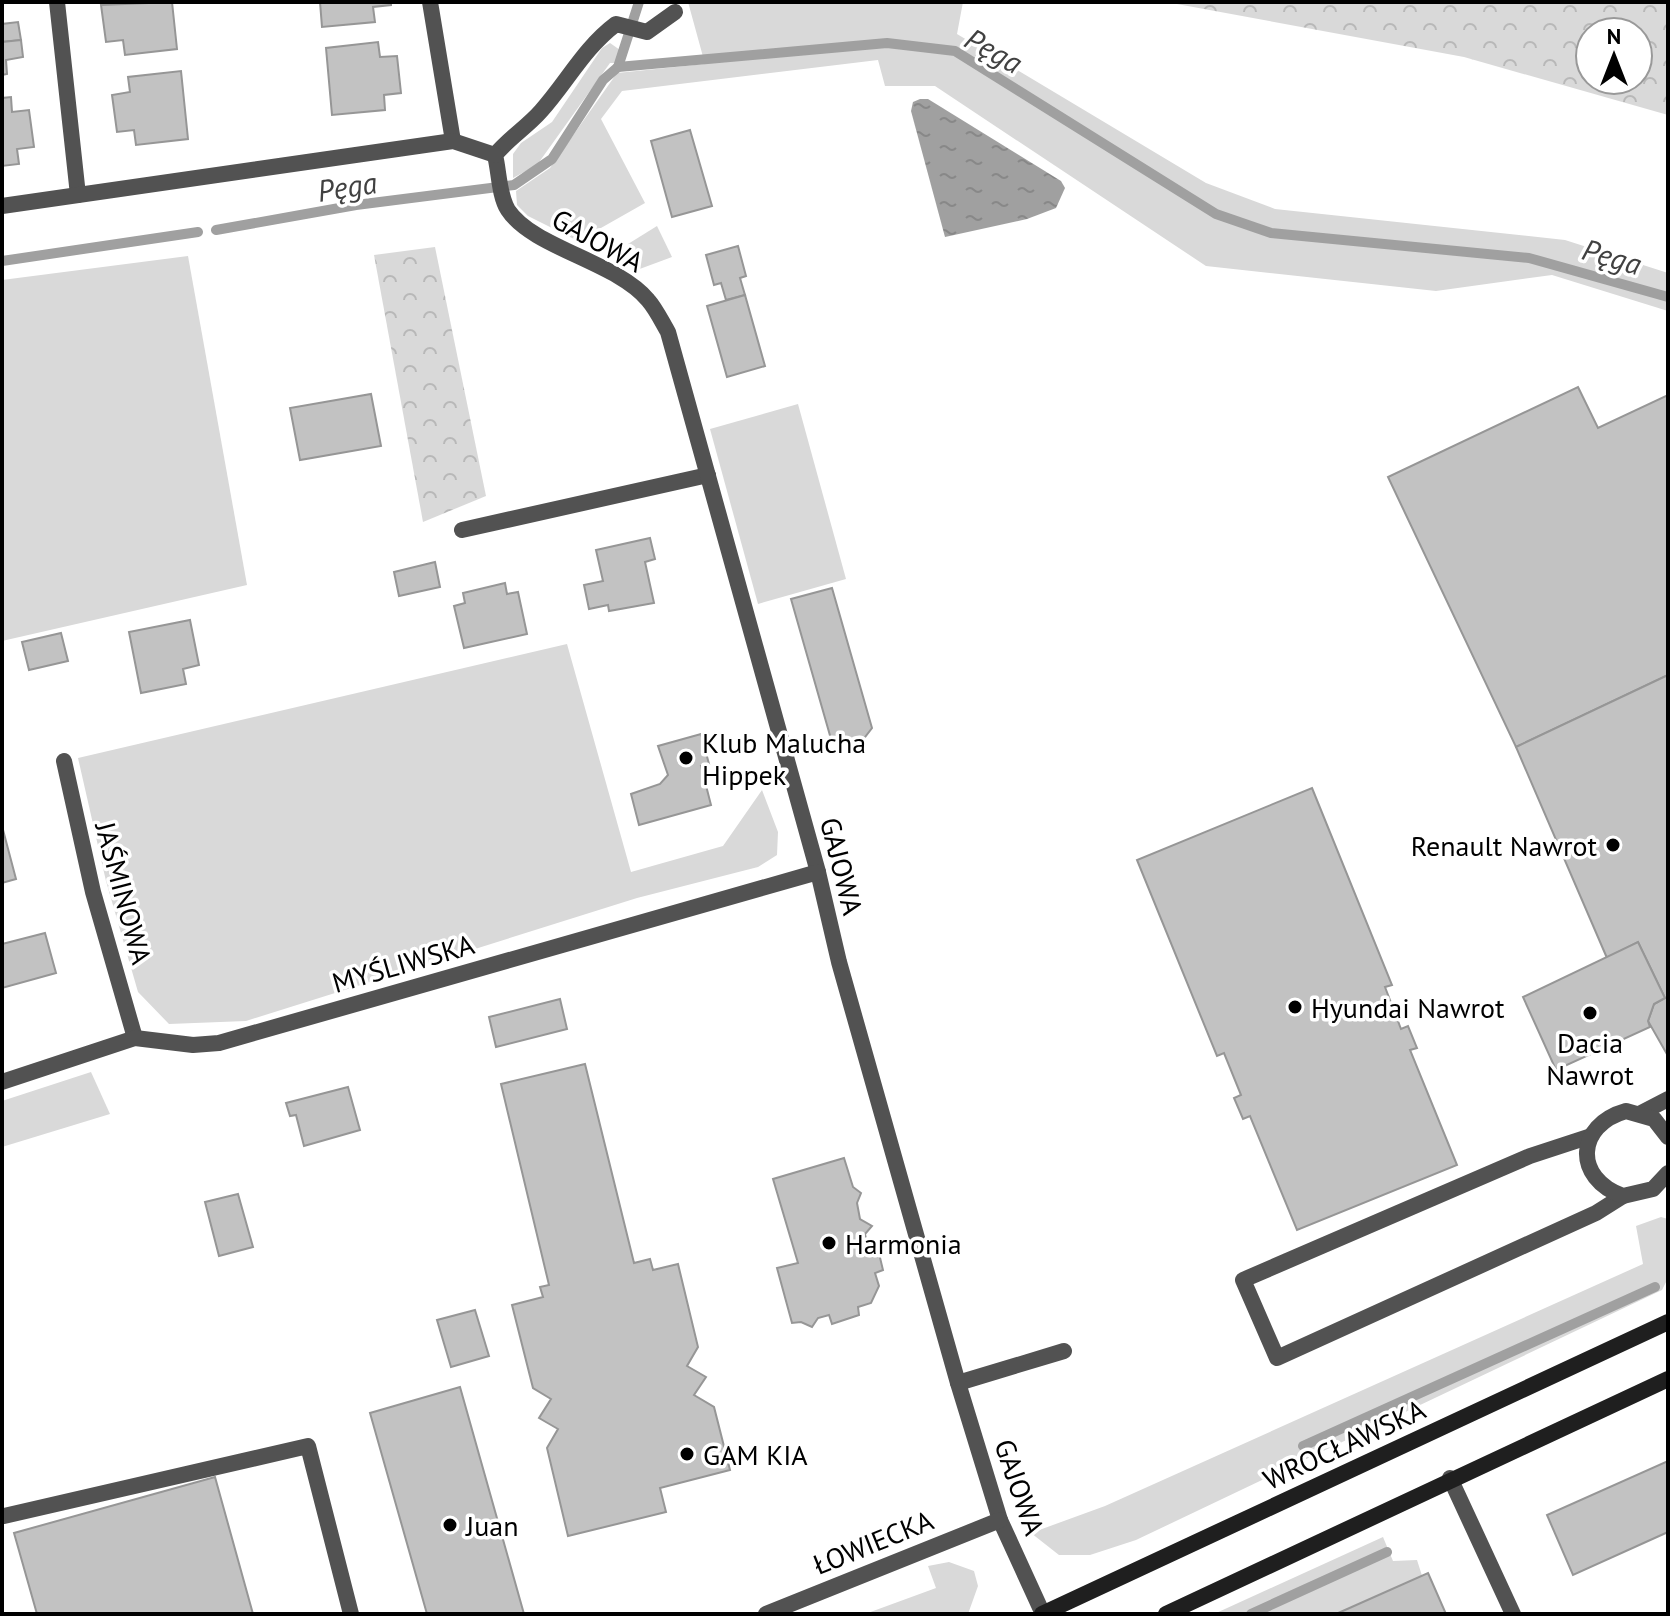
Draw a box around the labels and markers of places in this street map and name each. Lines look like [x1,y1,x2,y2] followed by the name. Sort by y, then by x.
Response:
[702,724,866,793] place label: Klub Malucha Hippek
[677,749,695,767] marker: Klub Malucha Hippek
[1411,827,1597,864] place label: Renault Nawrot
[1604,836,1622,854] marker: Renault Nawrot
[1311,989,1505,1026] place label: Hyundai Nawrot
[1286,998,1304,1016] marker: Hyundai Nawrot
[1581,1004,1599,1022] marker: Dacia Nawrot
[1546,1024,1634,1093] place label: Dacia Nawrot
[845,1225,962,1262] place label: Harmonia
[820,1234,838,1252] marker: Harmonia
[703,1436,808,1473] place label: GAM KIA
[678,1445,696,1463] marker: GAM KIA
[465,1507,518,1544] place label: Juan
[441,1516,459,1534] marker: Juan

